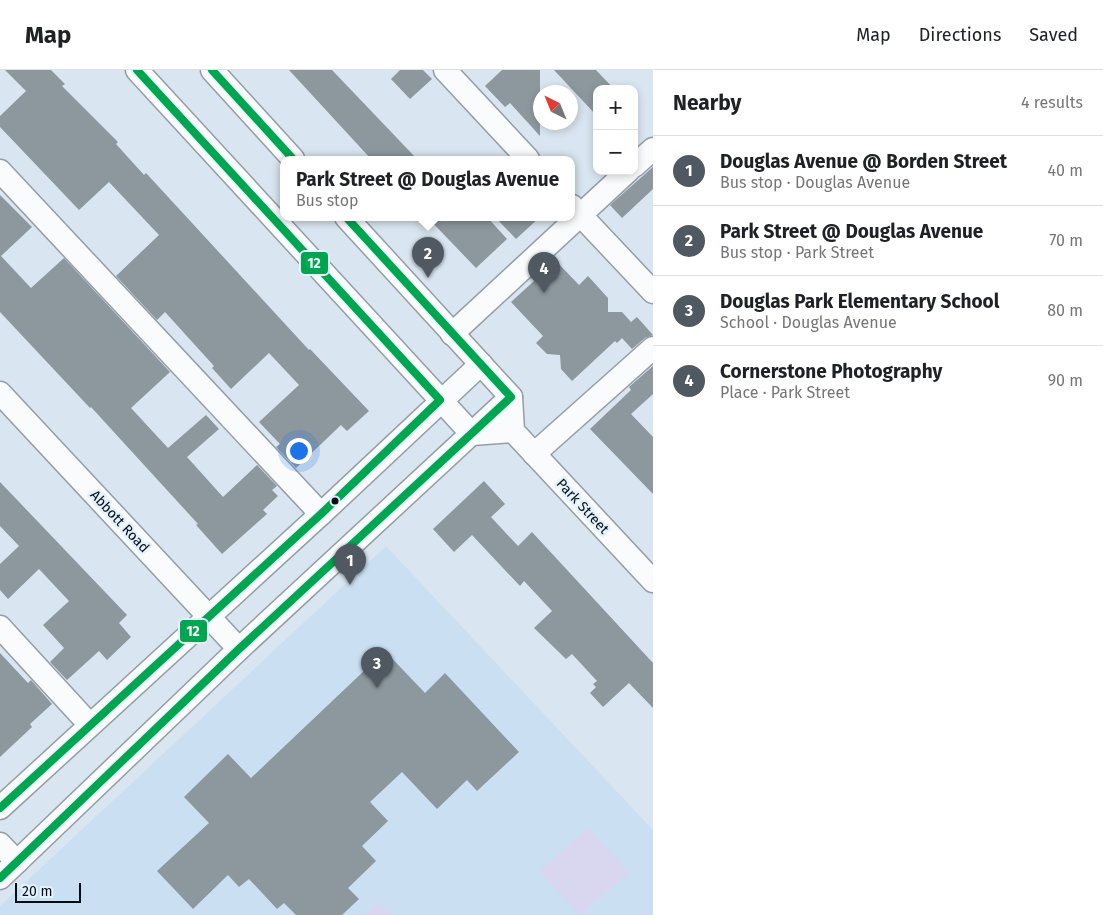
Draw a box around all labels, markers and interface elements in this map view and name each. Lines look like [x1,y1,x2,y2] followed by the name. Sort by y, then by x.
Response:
[25,21,71,49] text: Map
[856,24,891,46] text: Map
[919,24,1001,46] text: Directions
[1029,24,1078,46] text: Saved
[533,85,578,130] north arrow
[593,85,638,175] map controls
[593,85,638,130] button: +
[673,90,741,116] text: Nearby
[1021,93,1083,112] text: 4 results
[593,130,638,175] button: −
[720,150,1007,173] text: Douglas Avenue @ Borden Street
[280,156,575,221] popup
[685,161,693,180] text: 1
[1048,161,1083,180] text: 40 m
[296,168,559,191] text: Park Street @ Douglas Avenue
[720,173,910,192] text: Bus stop · Douglas Avenue
[296,191,358,210] text: Bus stop
[720,220,983,243] text: Park Street @ Douglas Avenue
[685,231,693,250] text: 2
[1049,231,1083,250] text: 70 m
[412,237,444,278] pin: 2
[720,243,874,262] text: Bus stop · Park Street
[300,251,329,275] line badge: 12
[528,252,560,293] pin: 4
[307,255,321,272] text: 12
[720,290,999,313] text: Douglas Park Elementary School
[685,301,693,320] text: 3
[1047,301,1083,320] text: 80 m
[720,313,897,332] text: School · Douglas Avenue
[720,360,942,383] text: Cornerstone Photography
[684,371,694,390] text: 4
[1048,371,1083,390] text: 90 m
[720,383,850,402] text: Place · Park Street
[286,438,312,464] your location
[553,475,613,538] street label: Park Street
[87,487,153,556] street label: Abbott Road
[330,496,340,506] unlabelled marker
[334,544,366,585] pin: 1
[179,619,208,643] line badge: 12
[186,623,200,640] text: 12
[361,647,393,688] pin: 3
[15,880,81,903] scale bar
[22,883,52,900] text: 20 m

